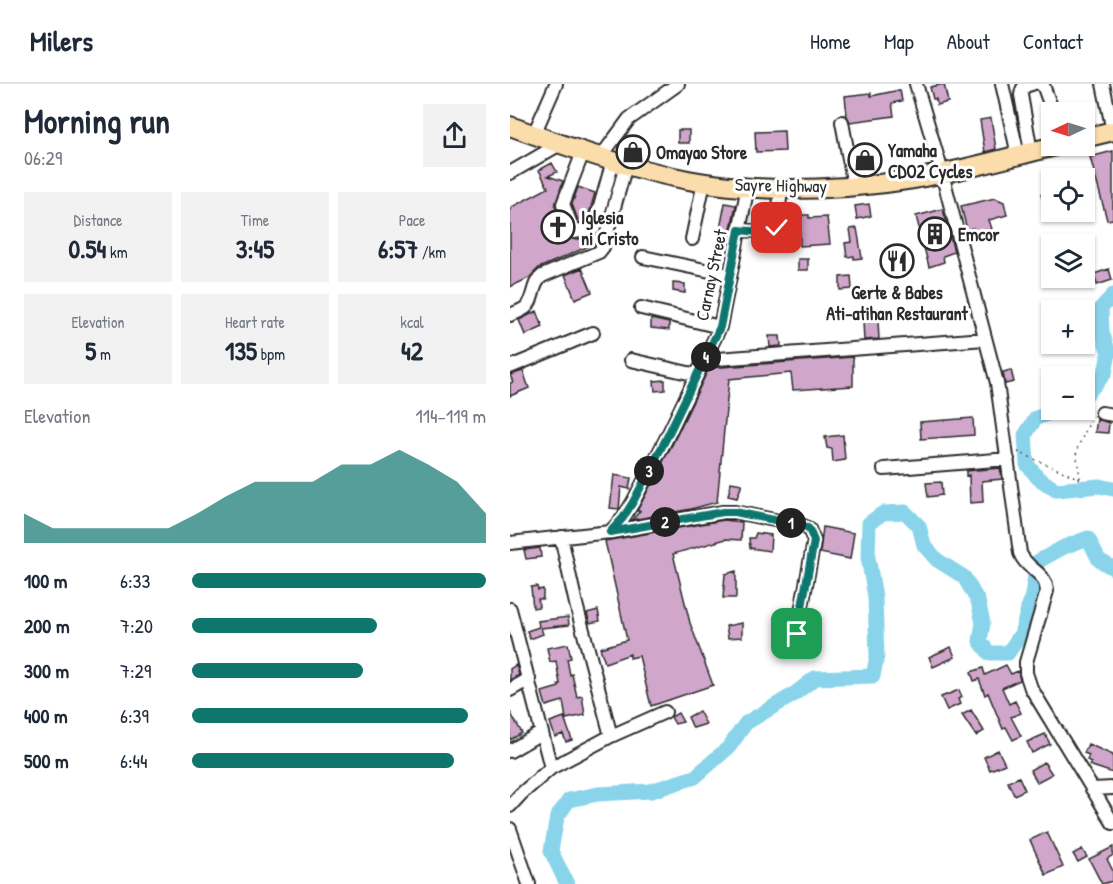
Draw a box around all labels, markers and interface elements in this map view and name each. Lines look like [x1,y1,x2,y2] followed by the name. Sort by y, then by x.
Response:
[30,22,93,60] text: Milers
[810,27,851,56] text: Home
[884,27,914,56] text: Map
[947,27,990,56] text: About
[1023,27,1083,56] text: Contact
[24,99,170,143] text: Morning run
[1041,102,1095,156] north arrow
[1041,102,1095,420] map controls
[423,104,486,167] button: share
[615,134,651,170] shop icon: Omayao Store
[888,138,972,185] place label: Yamaha CDO2 Cycles
[656,140,748,166] place label: Omayao Store
[847,142,883,178] shop icon: Yamaha CDO2 Cycles
[24,144,62,171] text: 06:29
[1041,168,1095,222] button: locate
[735,172,828,198] street label: Sayre Highway
[751,202,802,253] pin
[581,205,639,251] place label: Iglesia ni Cristo
[74,209,122,231] text: Distance
[241,209,269,231] text: Time
[399,209,425,231] text: Pace
[540,209,576,245] church icon: Iglesia ni Cristo
[760,211,793,244] icon: check
[917,216,953,252] building icon: Emcor
[958,222,999,247] place label: Emcor
[689,226,733,323] street label: Carnay Street
[68,231,106,266] text: 0.54
[236,231,274,266] text: 3:45
[378,231,418,266] text: 6:57
[1041,234,1095,288] button: layers
[106,241,128,263] text: km
[418,241,446,263] text: /km
[879,243,915,279] restaurant icon: Gerte & Babes Ati-atihan Restaurant
[826,280,969,326] place label: Gerte & Babes Ati-atihan Restaurant
[1041,300,1095,354] button: +
[71,311,125,333] text: Elevation
[225,311,285,333] text: Heart rate
[400,311,424,333] text: kcal
[85,333,96,368] text: 5
[225,333,257,368] text: 135
[401,333,423,368] text: 42
[691,342,721,372] pin: 4
[96,343,111,365] text: m
[257,343,285,365] text: bpm
[703,346,709,368] text: 4
[1041,366,1095,420] button: −
[24,402,90,429] text: Elevation
[416,402,486,429] text: 114–119 m
[634,456,664,486] pin: 3
[645,460,653,482] text: 3
[650,507,680,537] pin: 2
[776,508,806,538] pin: 1
[661,511,669,533] text: 2
[788,512,794,534] text: 1
[24,567,67,594] text: 100 m
[120,567,151,594] text: 6:33
[771,608,822,659] pin
[24,612,69,639] text: 200 m
[120,612,153,639] text: 7:20
[780,617,813,650] icon: arrive
[24,657,69,684] text: 300 m
[120,657,151,684] text: 7:29
[24,702,68,729] text: 400 m
[120,702,149,729] text: 6:39
[24,747,69,774] text: 500 m
[120,747,148,774] text: 6:44

